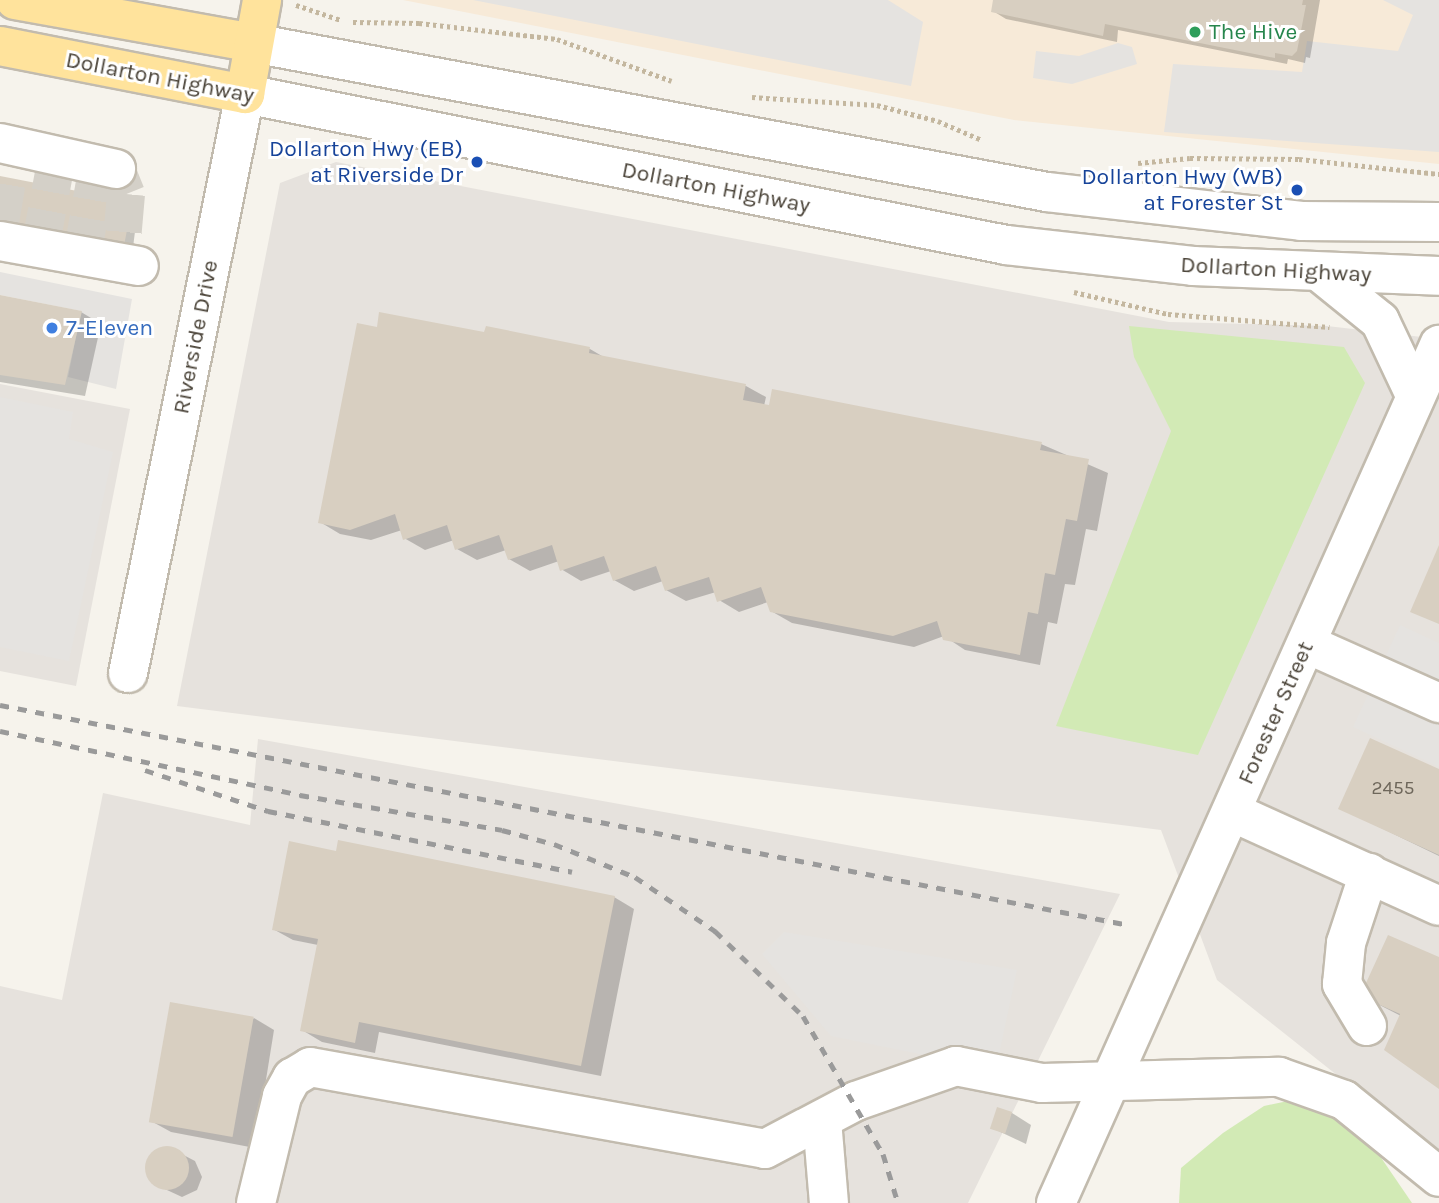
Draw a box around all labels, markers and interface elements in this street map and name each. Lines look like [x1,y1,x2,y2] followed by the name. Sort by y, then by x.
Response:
[1209,18,1297,46] place label: The Hive
[1187,24,1203,40] marker: The Hive
[63,46,257,110] street label: Dollarton Highway
[269,135,463,189] place label: Dollarton Hwy (EB) at Riverside Dr
[469,154,485,170] marker: Dollarton Hwy (EB) at Riverside Dr
[619,156,813,220] street label: Dollarton Highway
[1081,163,1283,217] place label: Dollarton Hwy (WB) at Forester St
[1289,182,1305,198] marker: Dollarton Hwy (WB) at Forester St
[1180,251,1372,289] street label: Dollarton Highway
[168,258,224,416] street label: Riverside Drive
[66,314,153,342] place label: 7-Eleven
[44,320,60,336] marker: 7-Eleven
[1232,637,1320,789] street label: Forester Street
[1371,778,1415,800] house number: 2455

